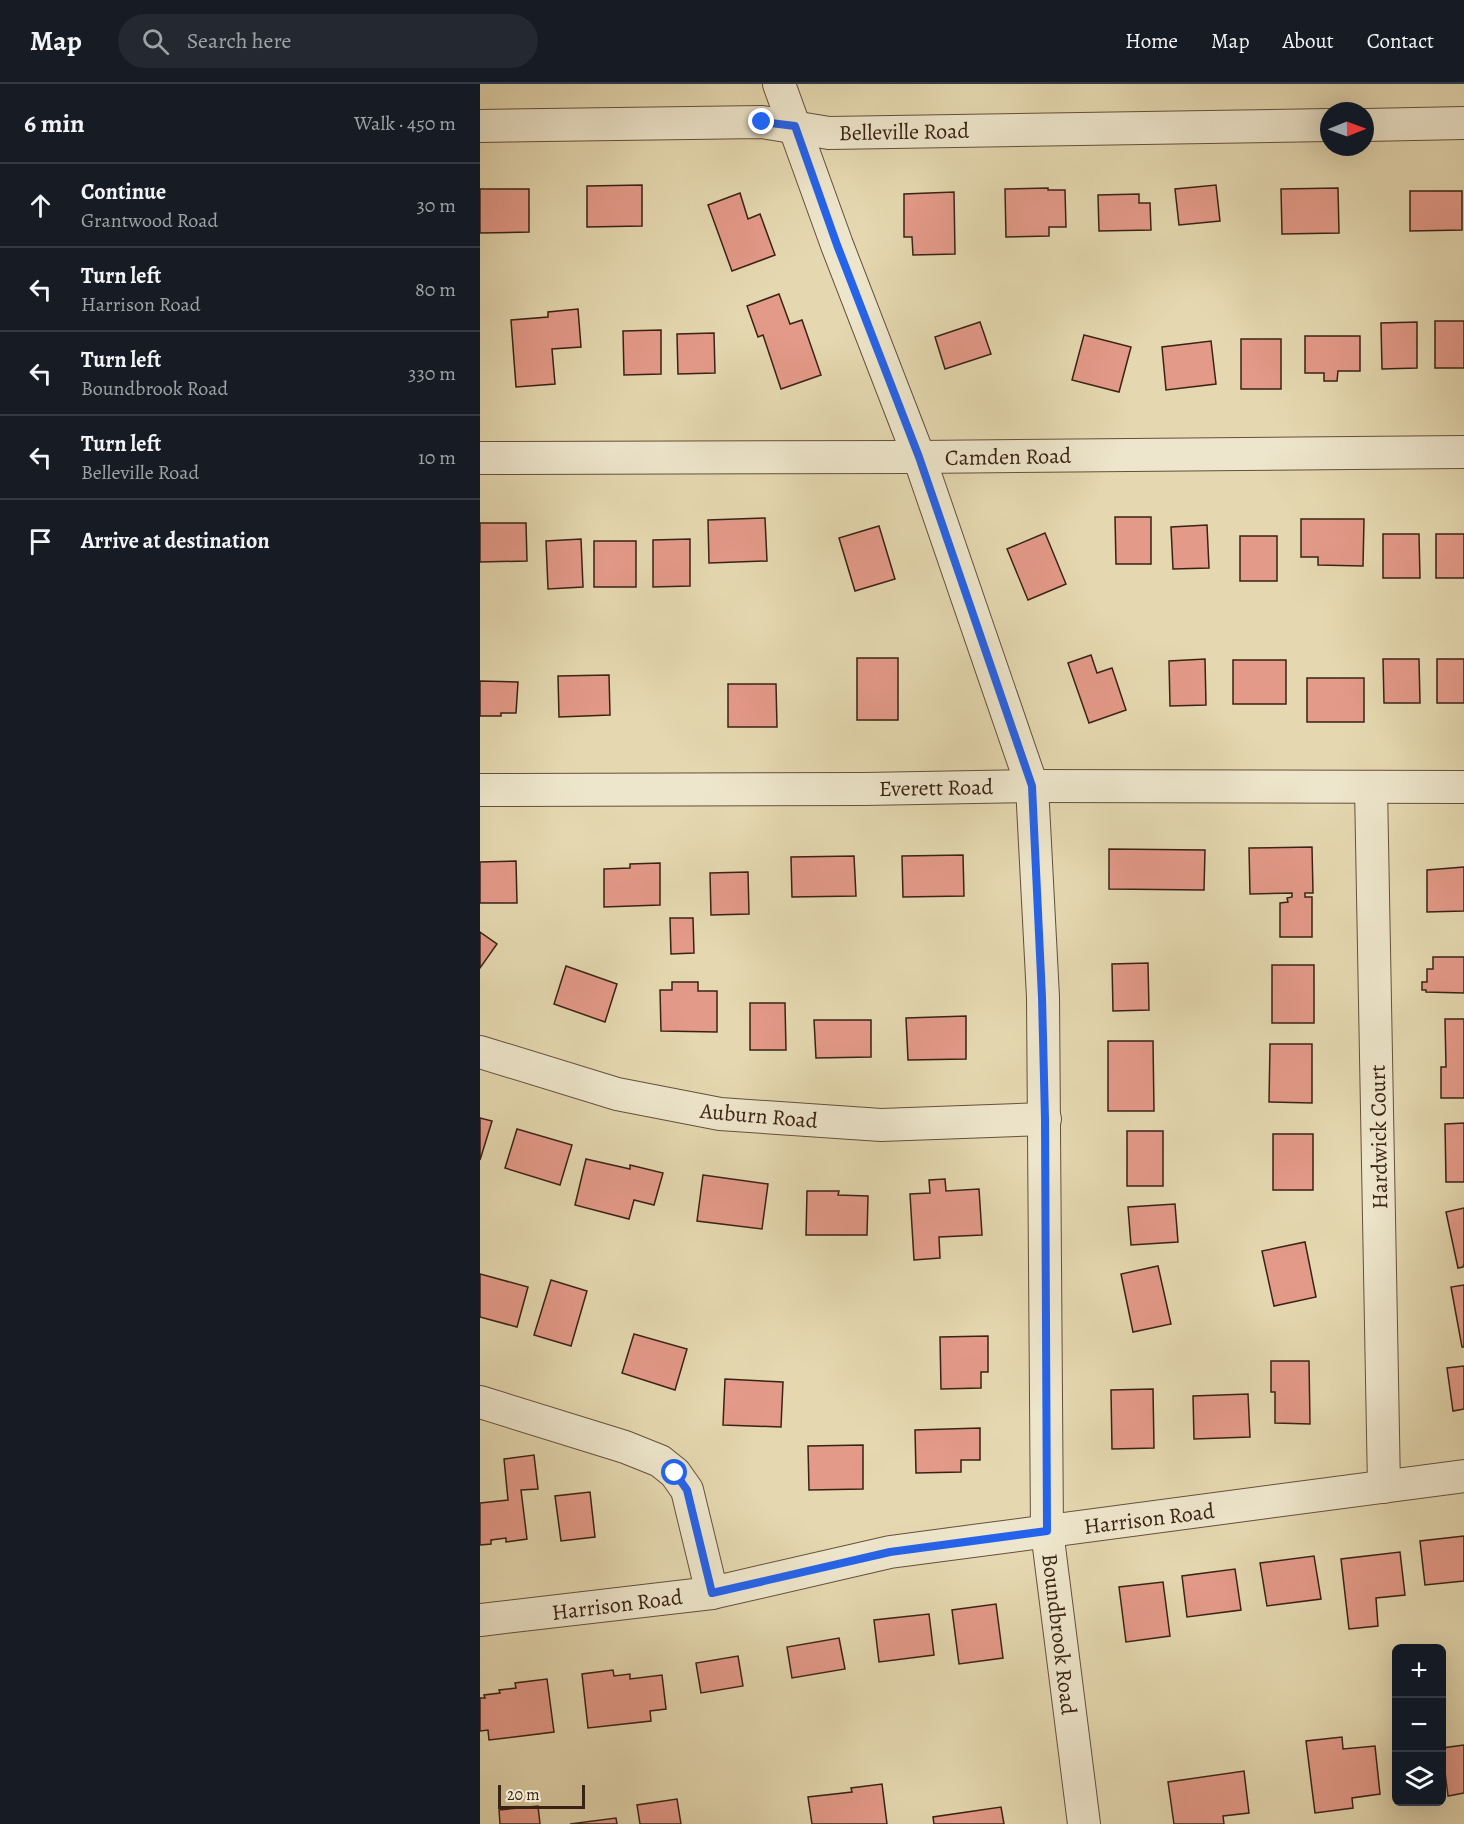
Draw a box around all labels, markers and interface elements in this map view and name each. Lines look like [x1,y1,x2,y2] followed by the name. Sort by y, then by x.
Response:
[118,14,538,68] search box
[30,22,82,60] text: Map
[139,25,172,58] icon: search
[187,26,291,56] text: Search here
[1125,27,1178,55] text: Home
[1211,27,1249,55] text: Map
[1282,27,1334,55] text: About
[1367,27,1434,55] text: Contact
[1320,102,1374,156] north arrow
[24,106,85,141] text: 6 min
[748,108,774,134] route end
[354,110,456,137] text: Walk · 450 m
[839,116,970,148] street label: Belleville Road
[81,177,166,207] text: Continue
[24,189,57,222] icon: ahead
[416,192,456,219] text: 30 m
[81,207,218,234] text: Grantwood Road
[81,261,161,291] text: Turn left
[24,273,57,306] icon: left
[415,276,456,303] text: 80 m
[81,291,201,318] text: Harrison Road
[81,345,161,375] text: Turn left
[24,357,57,390] icon: left
[408,360,456,387] text: 330 m
[81,375,228,402] text: Boundbrook Road
[81,429,161,459] text: Turn left
[24,441,57,474] icon: left
[945,441,1072,473] street label: Camden Road
[418,444,456,471] text: 10 m
[81,459,199,486] text: Belleville Road
[24,525,57,558] icon: arrive
[81,526,270,556] text: Arrive at destination
[879,772,994,804] street label: Everett Road
[1363,1064,1395,1210] street label: Hardwick Court
[698,1096,819,1136] street label: Auburn Road
[661,1459,687,1485] route start
[1082,1496,1216,1542] street label: Harrison Road
[1034,1552,1084,1717] street label: Boundbrook Road
[550,1582,684,1628] street label: Harrison Road
[1392,1644,1446,1806] map controls
[1392,1644,1446,1698] button: +
[1392,1698,1446,1752] button: −
[1392,1752,1446,1806] button: layers
[498,1782,585,1810] scale bar
[507,1784,540,1806] text: 20 m

